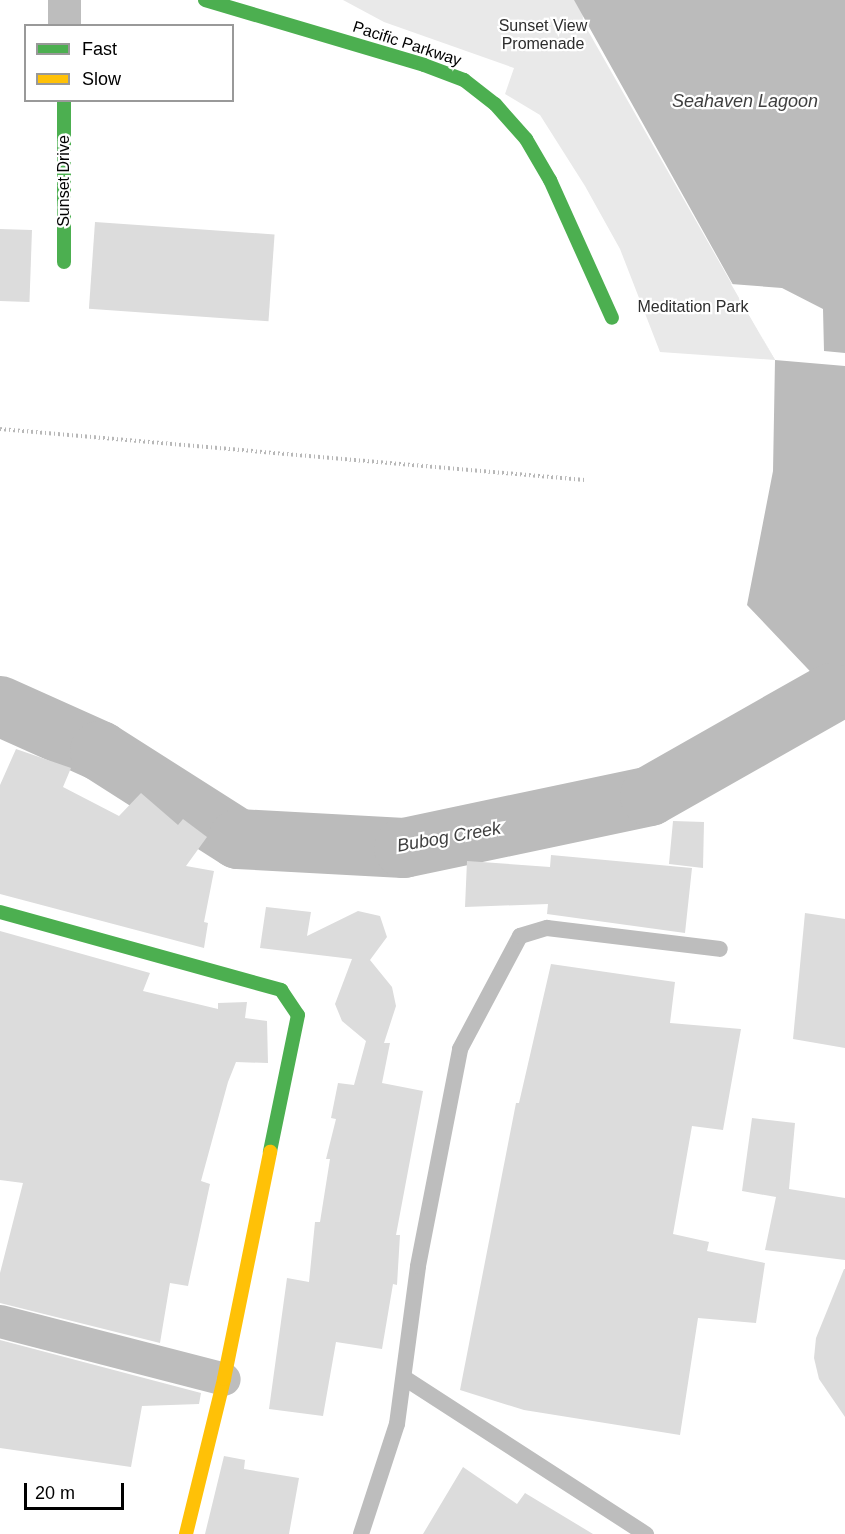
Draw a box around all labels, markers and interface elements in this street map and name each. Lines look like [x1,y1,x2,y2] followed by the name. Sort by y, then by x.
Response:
[499,16,587,54] park label: Sunset View Promenade
[350,17,464,71] street label: Pacific Parkway
[24,24,234,102] legend
[82,39,117,59] text: Fast
[82,69,121,89] text: Slow
[672,90,818,112] water label: Seahaven Lagoon
[54,135,74,227] street label: Sunset Drive
[637,297,749,317] park label: Meditation Park
[395,817,503,857] water label: Bubog Creek
[27,1471,128,1509] scale bar
[35,1483,75,1503] text: 20 m

